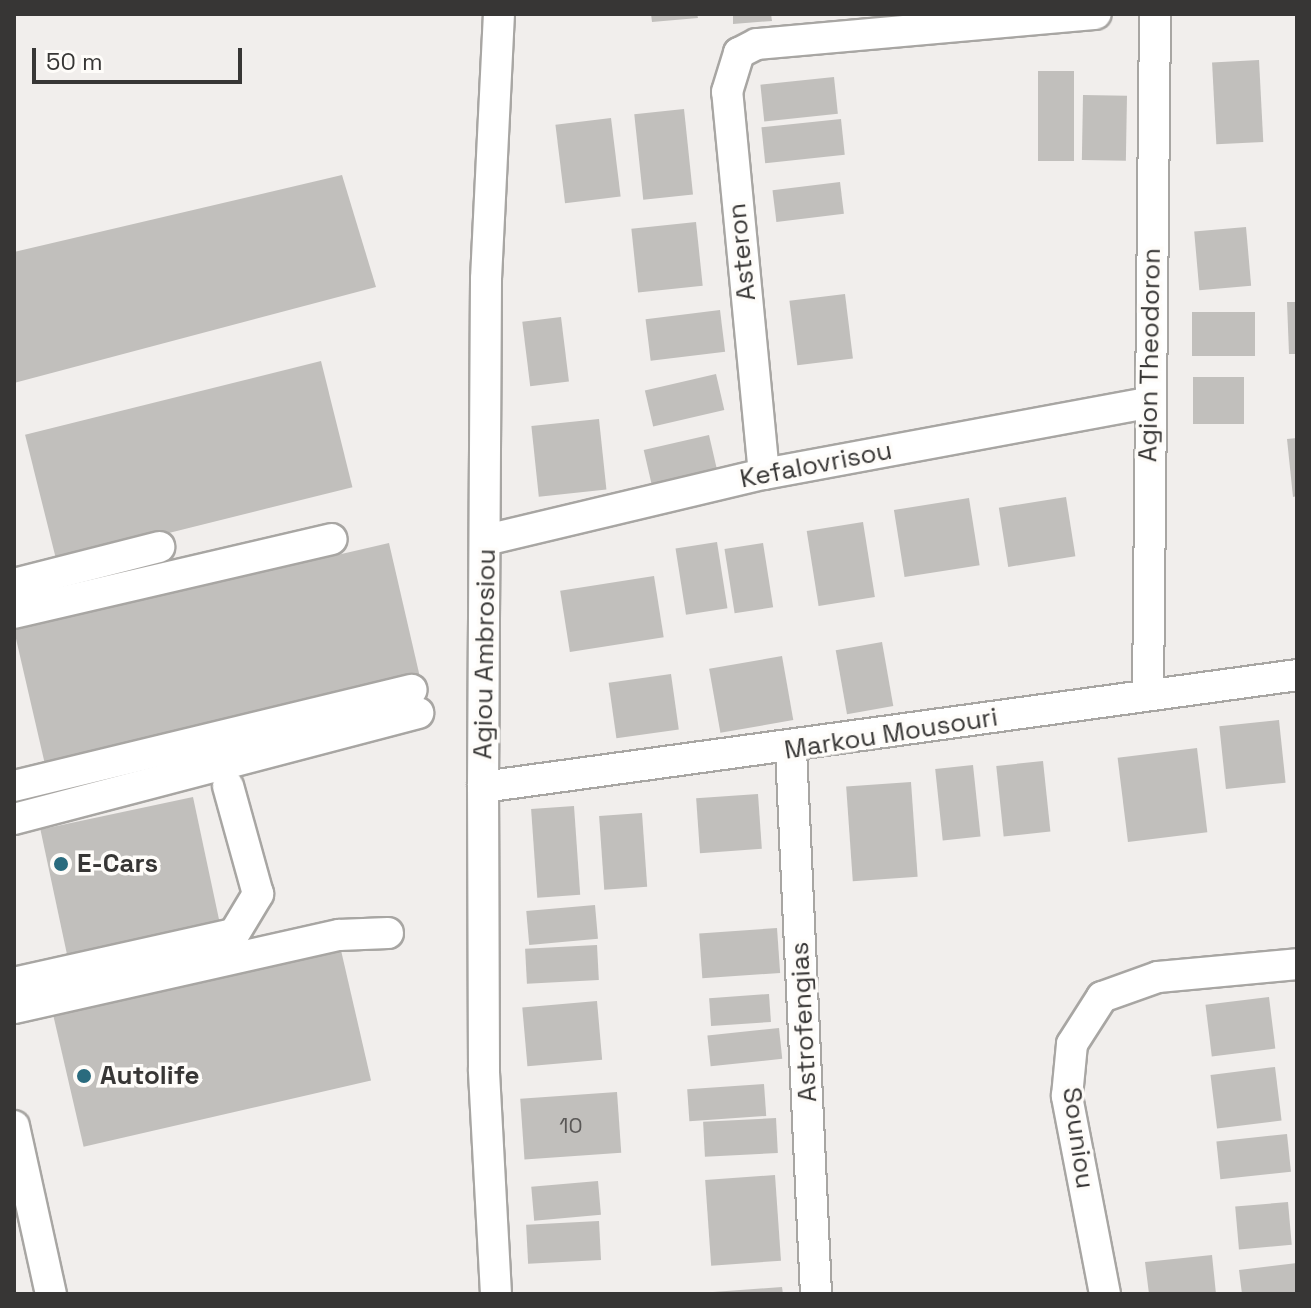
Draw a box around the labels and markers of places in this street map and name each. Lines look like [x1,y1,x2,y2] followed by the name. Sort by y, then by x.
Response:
[77,848,158,880] place label: E-Cars
[52,855,70,873] marker: E-Cars
[100,1060,200,1092] place label: Autolife
[75,1067,93,1085] marker: Autolife

